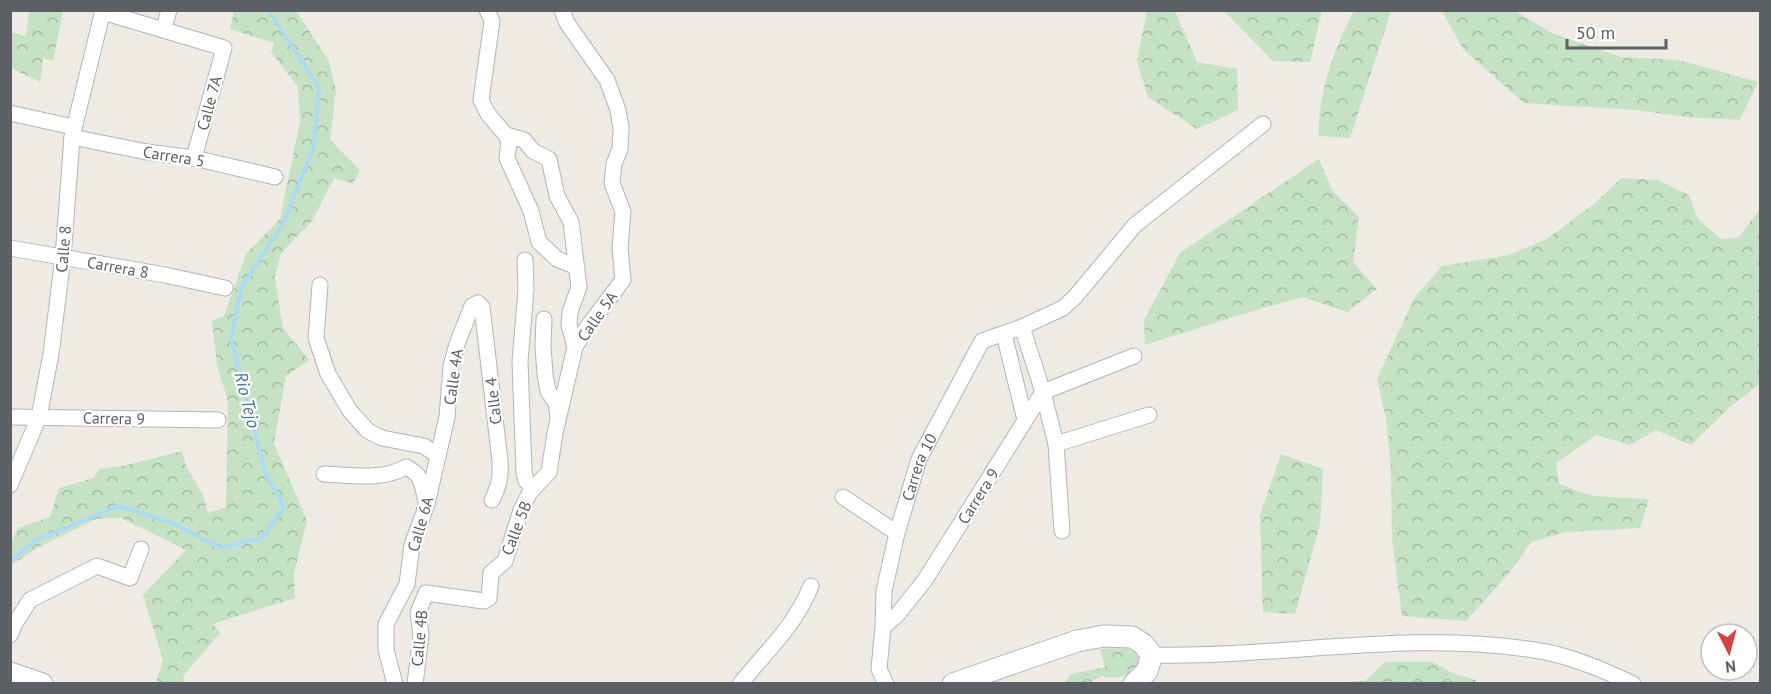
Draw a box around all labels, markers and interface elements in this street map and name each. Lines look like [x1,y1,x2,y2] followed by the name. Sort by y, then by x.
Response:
[1567,12,1666,50] scale bar
[1576,21,1615,44] text: 50 m
[192,73,226,132] street label: Calle 7A
[142,141,206,171] street label: Carrera 5
[51,225,75,273] street label: Calle 8
[86,252,150,282] street label: Carrera 8
[573,287,622,345] street label: Calle 5A
[439,347,467,406] street label: Calle 4A
[229,369,266,430] water label: Rio Tejo
[480,376,506,426] street label: Calle 4
[83,407,145,429] street label: Carrera 9
[897,429,941,503] street label: Carrera 10
[953,464,1003,528] street label: Carrera 9
[403,493,438,554] street label: Calle 6A
[497,498,535,558] street label: Calle 5B
[407,609,431,667] street label: Calle 4B
[1699,622,1759,682] north arrow
[1724,656,1737,677] text: N

